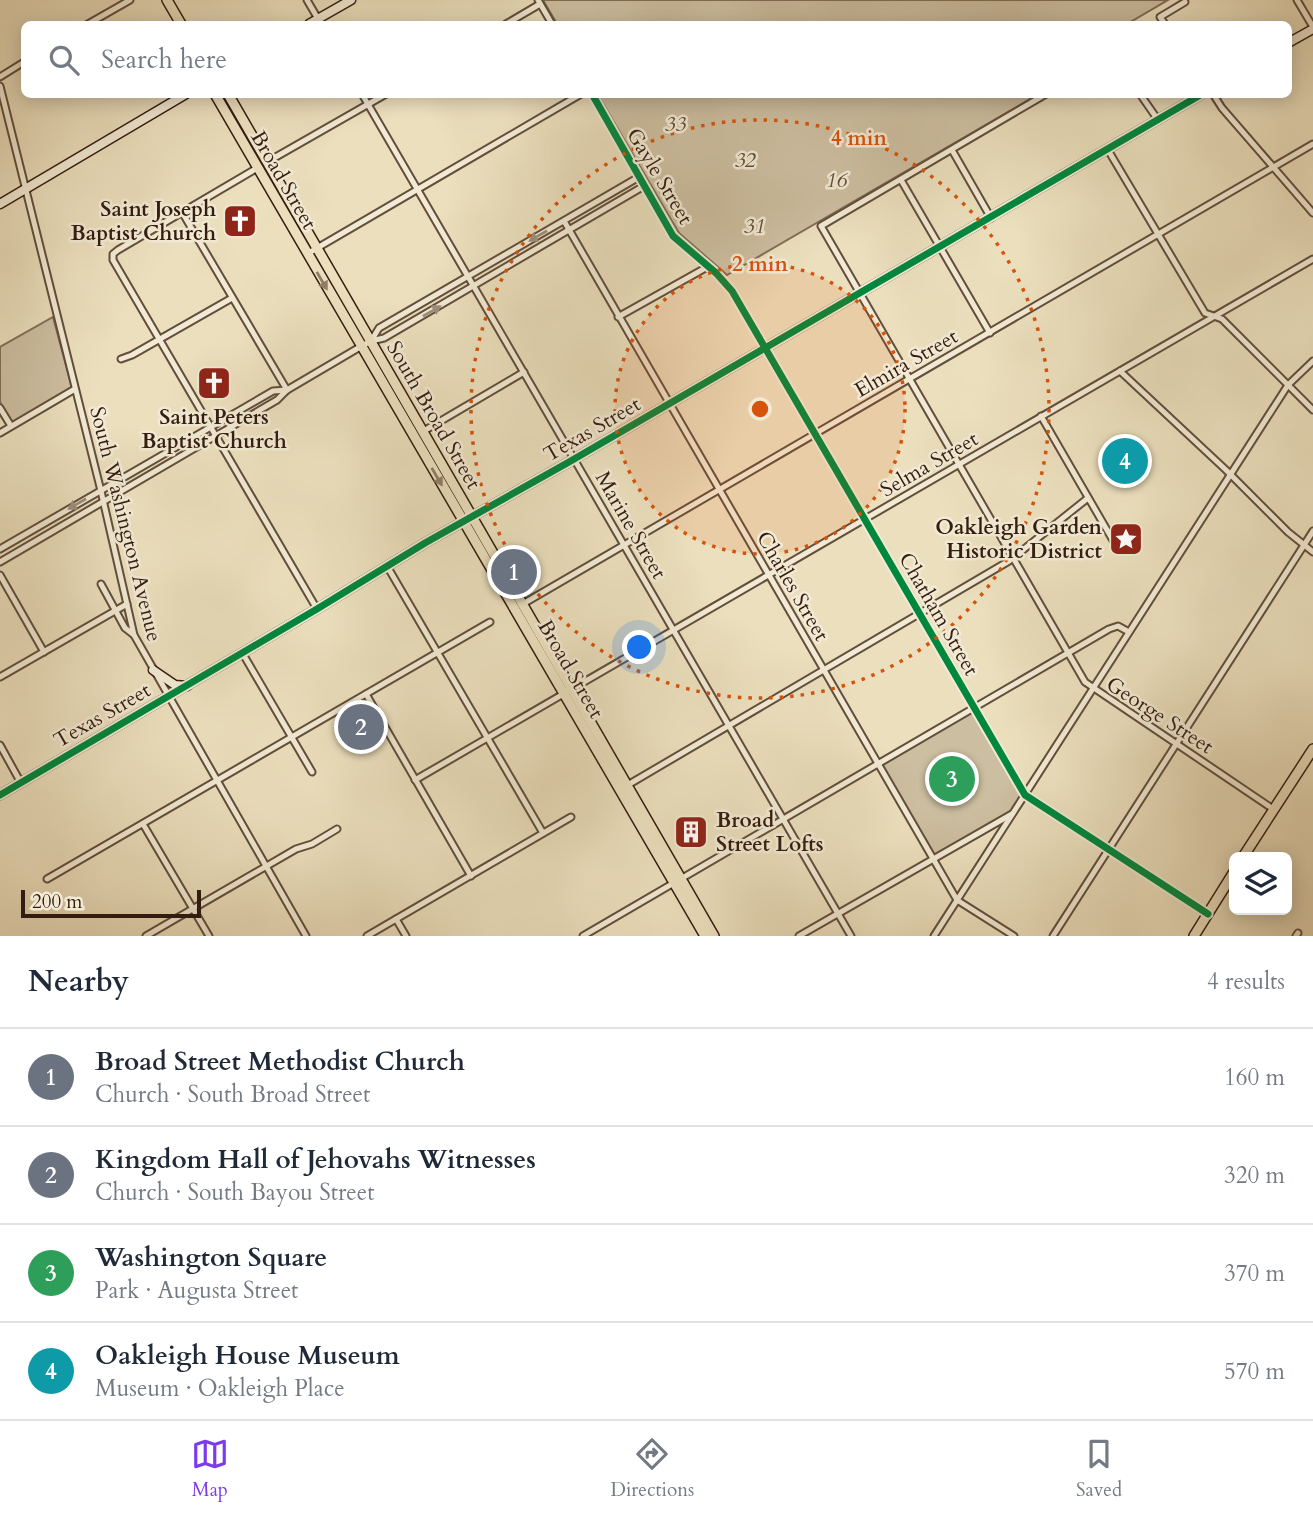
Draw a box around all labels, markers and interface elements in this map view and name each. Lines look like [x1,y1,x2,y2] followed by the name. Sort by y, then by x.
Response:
[21,21,1292,98] search box
[45,41,83,79] icon: search
[101,42,227,77] text: Search here
[664,110,686,139] park label: 33
[619,123,700,230] street label: Gayle Street
[831,124,887,153] text: 4 min
[244,125,324,235] street label: Broad Street
[734,146,756,175] park label: 32
[825,166,849,195] park label: 16
[71,195,216,248] place label: Saint Joseph Baptist Church
[221,202,259,240] church icon: Saint Joseph Baptist Church
[743,212,765,241] park label: 31
[529,230,548,242] one-way arrow
[732,250,788,279] text: 2 min
[316,271,328,290] one-way arrow
[422,305,442,317] one-way arrow
[849,322,964,405] street label: Elmira Street
[379,336,488,495] street label: South Broad Street
[195,364,233,402] church icon: Saint Peters Baptist Church
[538,390,646,469] street label: Texas Street
[748,397,772,421] centre of rings
[141,403,287,456] place label: Saint Peters Baptist Church
[82,404,169,645] street label: South Washington Avenue
[875,425,984,504] street label: Selma Street
[1102,435,1148,487] pin: 4
[588,466,673,585] street label: Marine Street
[431,468,443,487] one-way arrow
[68,498,87,511] one-way arrow
[935,513,1103,566] place label: Oakleigh Garden Historic District
[1107,520,1145,558] place icon: Oakleigh Garden Historic District
[749,526,836,647] street label: Charles Street
[491,546,537,598] pin: 1
[892,547,986,681] street label: Chatham Street
[531,614,611,724] street label: Broad Street
[622,630,656,664] your location
[1100,670,1219,761] street label: George Street
[48,676,156,755] street label: Texas Street
[338,701,384,753] pin: 2
[929,753,975,805] pin: 3
[716,806,824,859] place label: Broad Street Lofts
[672,813,710,851] building icon: Broad Street Lofts
[1229,852,1292,915] map controls
[1229,852,1292,915] button: layers
[21,887,201,919] scale bar
[32,889,82,915] text: 200 m
[28,961,129,1002] text: Nearby
[1207,966,1285,997] text: 4 results
[95,1044,465,1079] text: Broad Street Methodist Church
[45,1062,57,1093] text: 1
[1224,1062,1285,1093] text: 160 m
[95,1079,370,1110] text: Church · South Broad Street
[95,1142,536,1177] text: Kingdom Hall of Jehovahs Witnesses
[45,1160,57,1191] text: 2
[1224,1160,1285,1191] text: 320 m
[95,1177,374,1208] text: Church · South Bayou Street
[95,1240,327,1275] text: Washington Square
[45,1258,57,1289] text: 3
[1224,1258,1285,1289] text: 370 m
[95,1275,298,1306] text: Park · Augusta Street
[95,1338,400,1373] text: Oakleigh House Museum
[45,1356,57,1387] text: 4
[1224,1356,1285,1387] text: 570 m
[95,1373,345,1404] text: Museum · Oakleigh Place
[191,1435,229,1503] tab: Map
[611,1435,694,1503] tab: Directions
[1076,1435,1122,1503] tab: Saved

